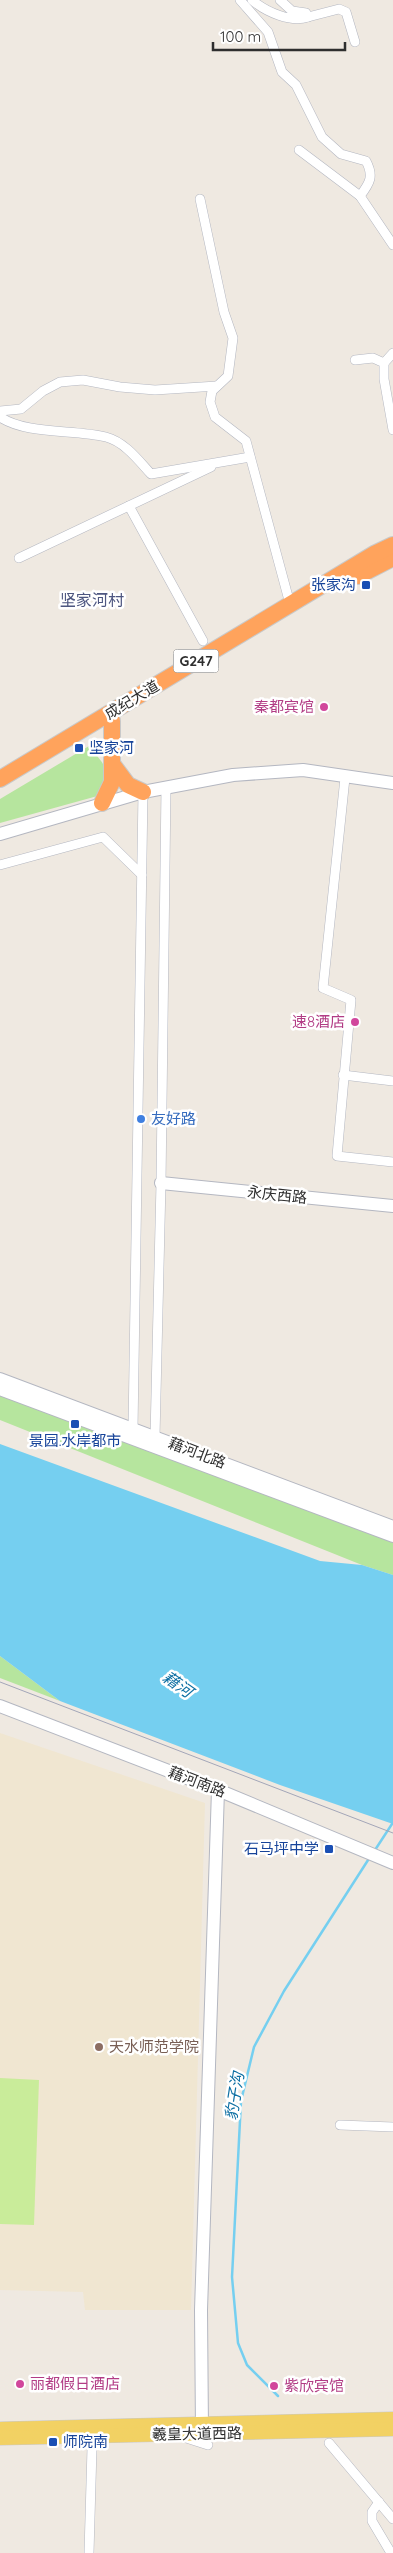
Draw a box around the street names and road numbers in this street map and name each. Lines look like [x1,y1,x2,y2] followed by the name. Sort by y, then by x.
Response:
[174,649,218,672] road number: G247
[101,676,162,723] street label: 成纪大道
[246,1182,308,1207] street label: 永庆西路
[166,1433,229,1472] street label: 藉河北路
[166,1762,229,1801] street label: 藉河南路
[152,2423,242,2444] street label: 羲皇大道西路

